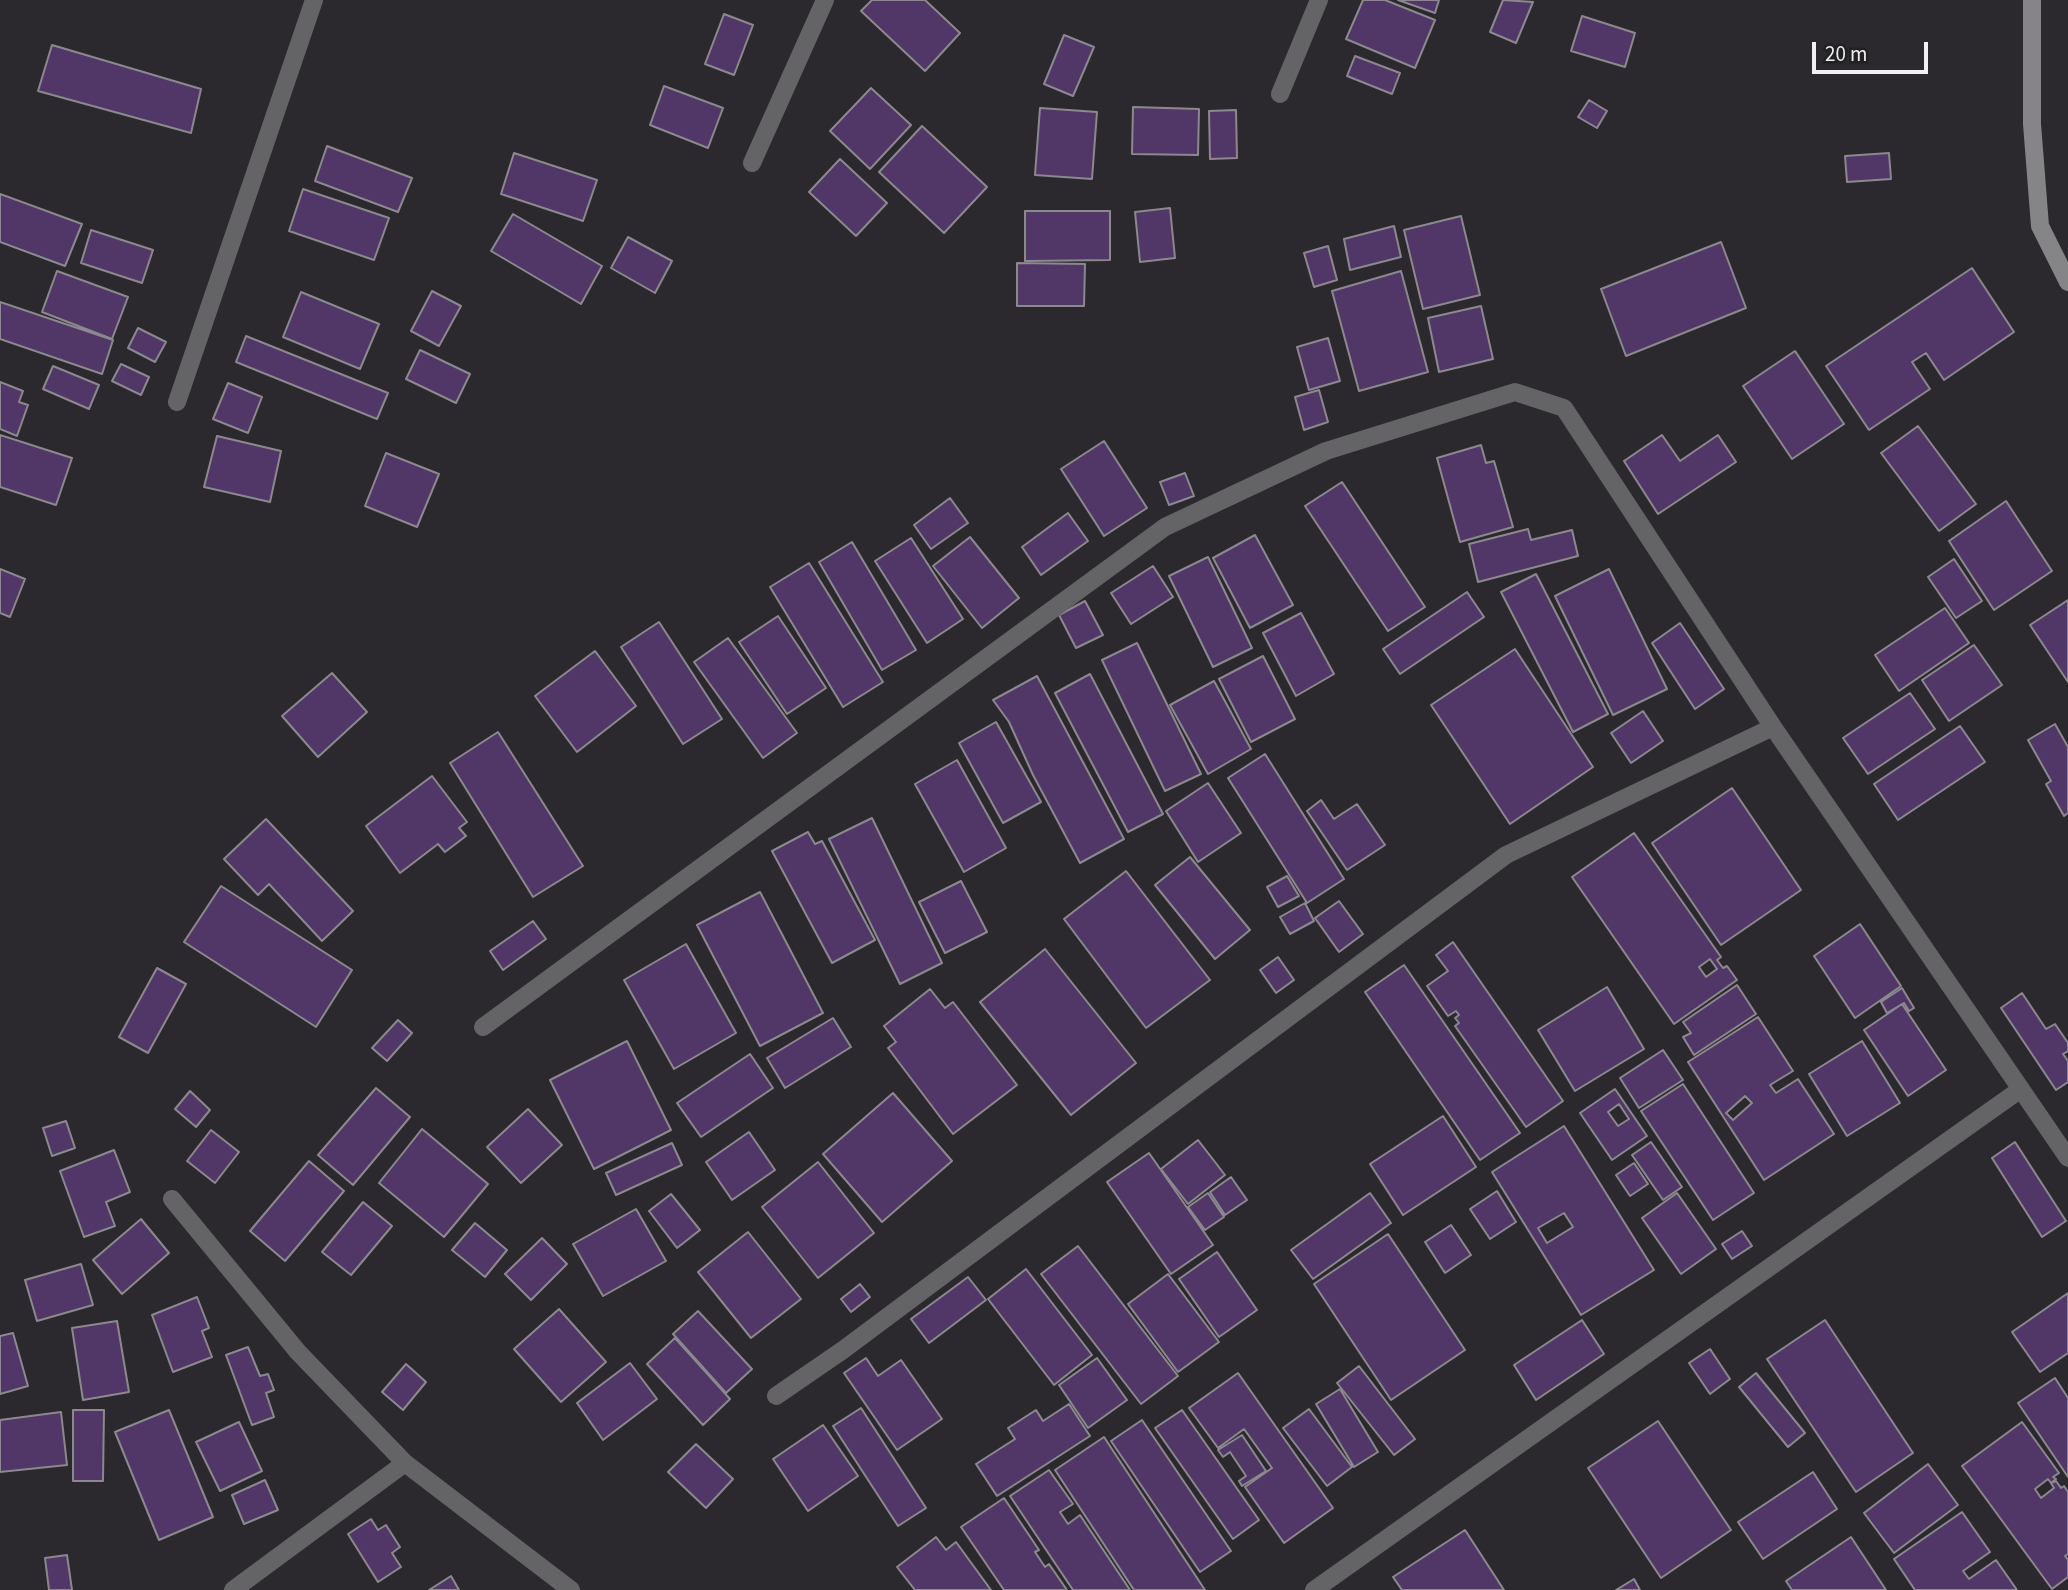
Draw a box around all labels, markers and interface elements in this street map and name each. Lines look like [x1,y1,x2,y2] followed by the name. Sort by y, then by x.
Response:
[1816,28,1932,72] scale bar
[1825,39,1867,69] text: 20 m

